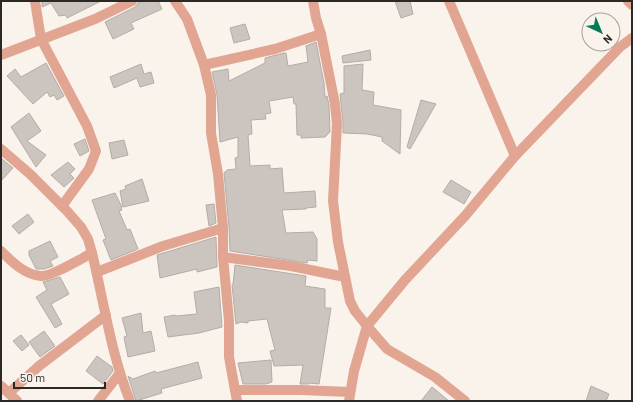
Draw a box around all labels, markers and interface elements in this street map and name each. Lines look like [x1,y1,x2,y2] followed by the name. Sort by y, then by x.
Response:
[581,12,621,52] north arrow
[601,32,615,47] text: N
[14,364,105,390] scale bar
[20,370,45,384] text: 50 m

